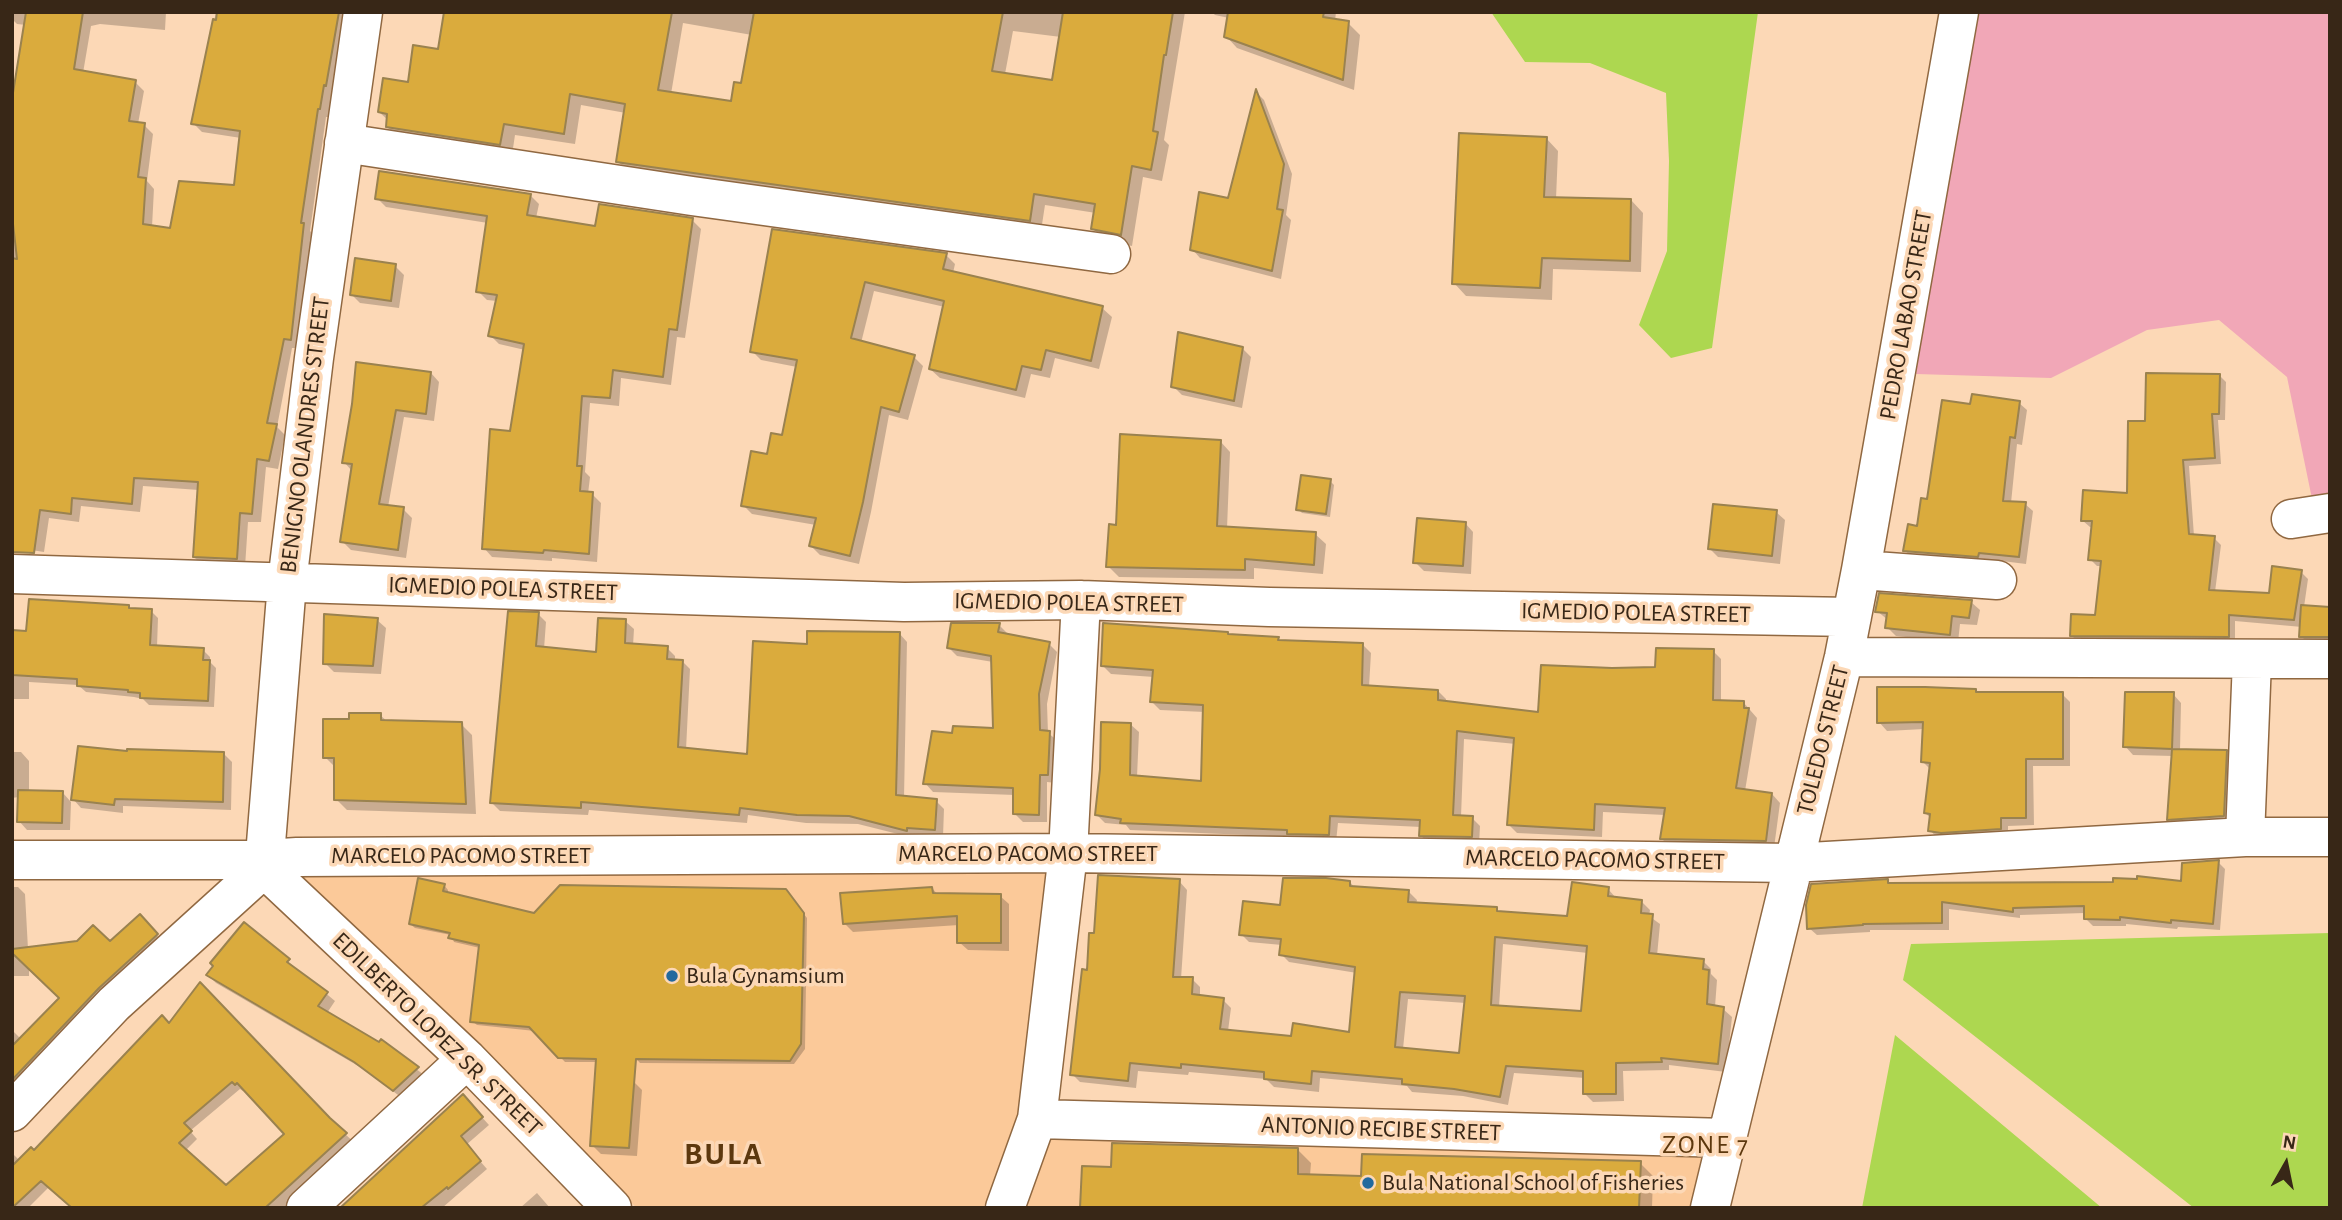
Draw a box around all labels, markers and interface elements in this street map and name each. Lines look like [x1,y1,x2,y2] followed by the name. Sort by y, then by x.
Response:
[1873,208,1939,422] street label: PEDRO LABAO STREET
[274,295,336,575] street label: BENIGNO OLANDRES STREET
[388,571,618,607] street label: IGMEDIO POLEA STREET
[954,587,1184,619] street label: IGMEDIO POLEA STREET
[1521,597,1751,629] street label: IGMEDIO POLEA STREET
[1790,662,1856,818] street label: TOLEDO STREET
[898,840,1158,868] street label: MARCELO PACOMO STREET
[331,842,591,870] street label: MARCELO PACOMO STREET
[1465,843,1725,877] street label: MARCELO PACOMO STREET
[326,926,548,1142] street label: EDILBERTO LOPEZ SR. STREET
[686,962,845,990] place label: Bula Gynamsium
[664,968,680,984] marker: Bula Gynamsium
[1260,1110,1502,1148] street label: ANTONIO RECIBE STREET
[1663,1129,1749,1161] district label: ZONE 7
[2251,1129,2321,1199] north arrow
[2281,1132,2297,1153] text: N
[684,1135,764,1173] district label: BULA
[1382,1169,1684,1197] place label: Bula National School of Fisheries
[1360,1175,1376,1191] marker: Bula National School of Fisheries

